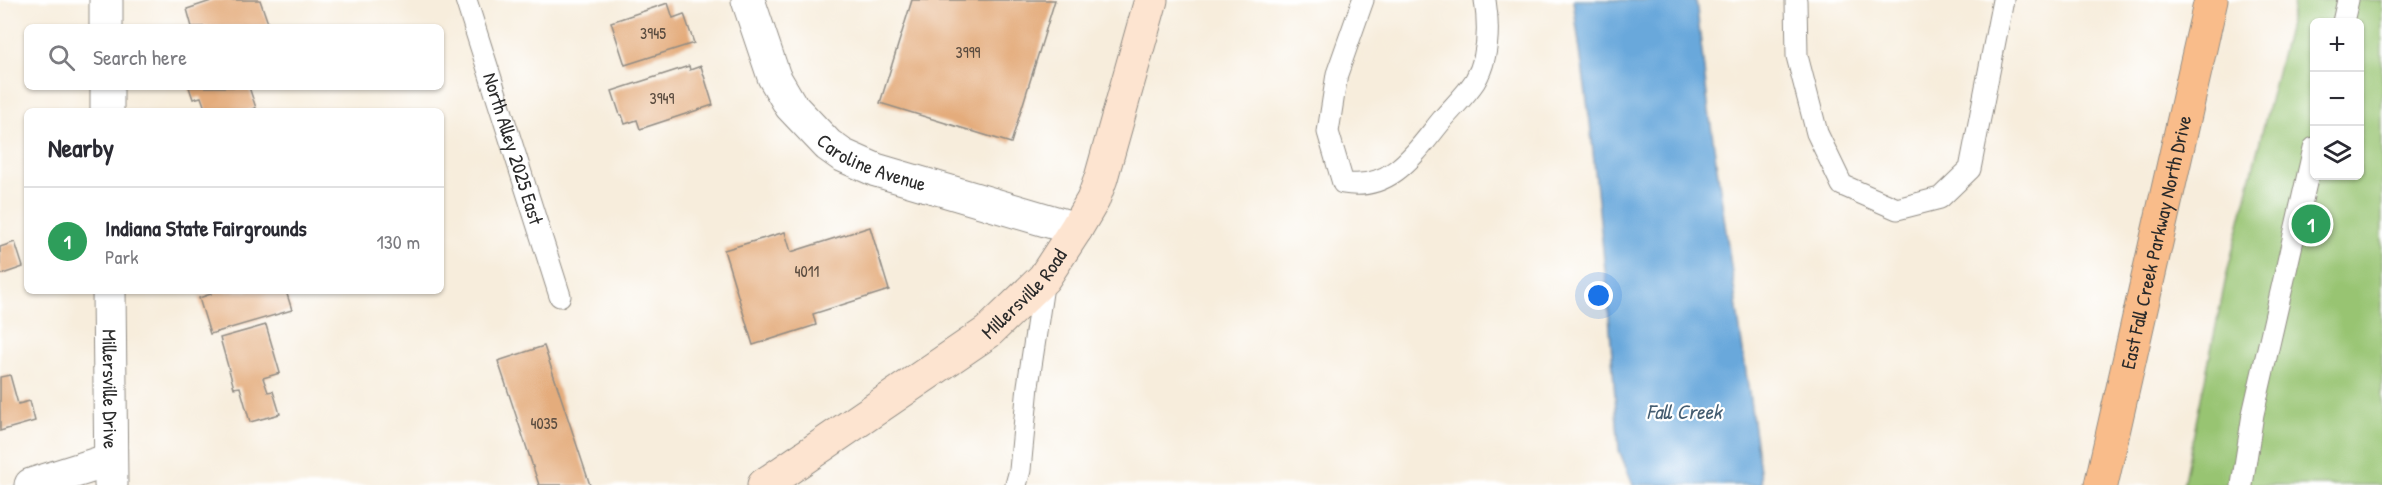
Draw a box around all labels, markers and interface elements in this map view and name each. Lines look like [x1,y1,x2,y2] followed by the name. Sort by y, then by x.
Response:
[2310,18,2364,180] map controls
[2310,18,2364,72] button: +
[640,22,666,44] house number: 3945
[24,24,444,90] search box
[45,41,78,74] icon: search
[956,41,981,63] house number: 3999
[93,42,187,72] text: Search here
[477,69,551,229] street label: North Alley 2025 East
[2310,72,2364,126] button: −
[650,87,675,109] house number: 3949
[2114,112,2197,372] street label: East Fall Creek Parkway North Drive
[2310,126,2364,180] button: layers
[811,127,929,197] street label: Caroline Avenue
[48,130,114,165] text: Nearby
[2292,202,2330,246] pin: 1
[105,213,307,243] text: Indiana State Fairgrounds
[64,228,71,255] text: 1
[377,228,420,255] text: 130 m
[105,243,138,270] text: Park
[975,243,1073,345] street label: Millersville Road
[795,260,820,282] house number: 4011
[1584,281,1613,310] your location
[96,329,125,449] street label: Millersville Drive
[1646,397,1724,426] water label: Fall Creek
[530,412,558,434] house number: 4035

